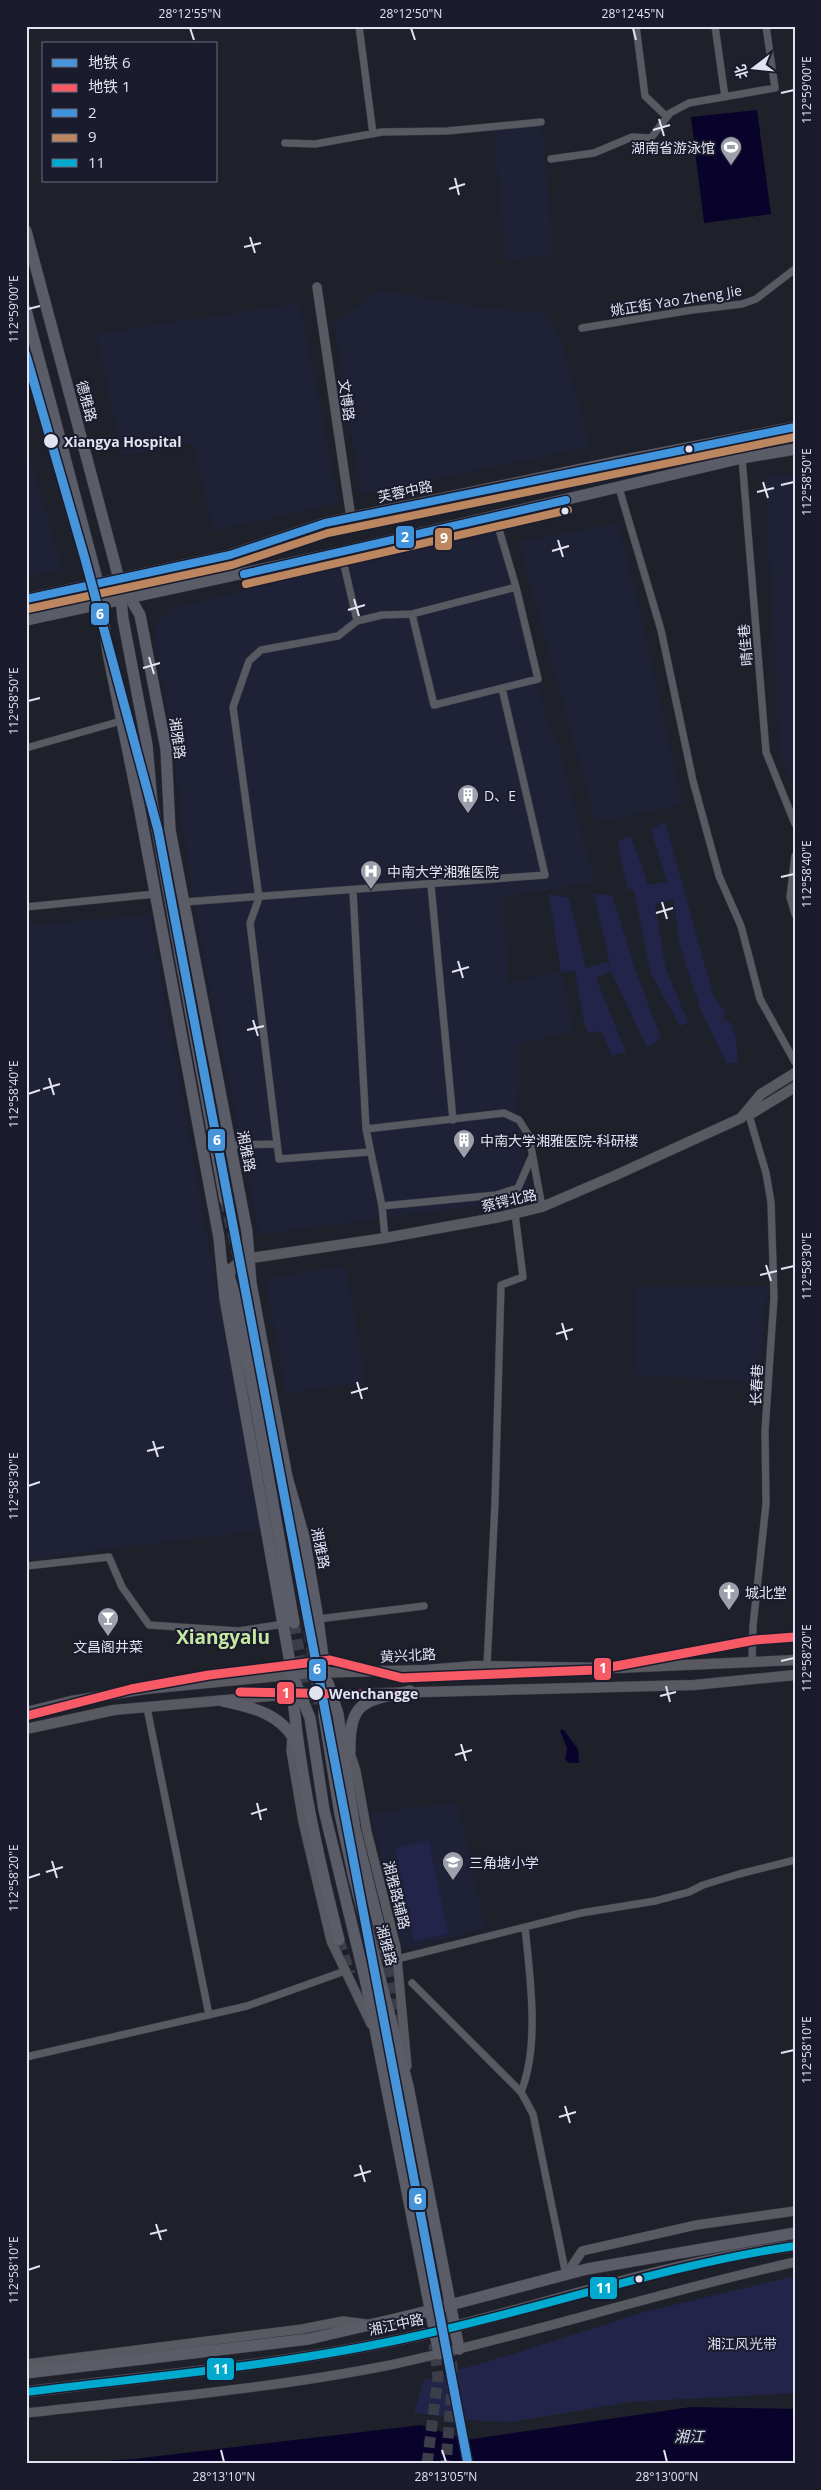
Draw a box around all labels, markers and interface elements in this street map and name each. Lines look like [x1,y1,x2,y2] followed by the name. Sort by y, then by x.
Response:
[159,5,221,22] text: 28°12'55"N
[380,5,442,22] text: 28°12'50"N
[602,5,664,22] text: 28°12'45"N
[42,42,218,182] legend
[728,42,778,92] north arrow
[88,52,130,72] text: 地铁 6
[798,56,815,124] text: 112°59'00"E
[730,62,752,81] text: 北
[88,76,130,96] text: 地铁 1
[88,102,97,122] text: 2
[88,126,97,146] text: 9
[719,135,743,166] sports icon: 湖南省游泳馆
[631,138,715,157] place label: 湖南省游泳馆
[88,152,105,172] text: 11
[5,275,22,343] text: 112°59'00"E
[609,280,743,320] street label: 姚正街 Yao Zheng Jie
[72,378,102,424] street label: 德雅路
[335,378,359,422] street label: 文博路
[42,432,60,450] marker: Xiangya Hospital
[64,432,182,451] place label: Xiangya Hospital
[684,444,694,454] unlabelled marker
[798,448,815,516] text: 112°58'50"E
[376,476,434,506] street label: 芙蓉中路
[560,506,570,516] unlabelled marker
[395,525,415,549] line badge: 2
[401,527,409,546] text: 2
[434,527,453,551] line badge: 9
[440,528,448,547] text: 9
[90,602,110,626] line badge: 6
[96,604,104,623] text: 6
[734,623,756,667] street label: 晴佳巷
[5,667,22,735] text: 112°58'50"E
[166,716,190,760] street label: 湘雅路
[456,783,480,814] building icon: D、E
[484,786,516,805] place label: D、E
[798,840,815,908] text: 112°58'40"E
[359,859,383,890] hospital icon: 中南大学湘雅医院
[387,862,499,881] place label: 中南大学湘雅医院
[5,1060,22,1128] text: 112°58'40"E
[207,1128,226,1152] line badge: 6
[452,1128,476,1159] building icon: 中南大学湘雅医院-科研楼
[234,1129,260,1173] street label: 湘雅路
[213,1130,221,1149] text: 6
[480,1131,639,1150] place label: 中南大学湘雅医院-科研楼
[480,1184,538,1216] street label: 蔡锷北路
[798,1232,815,1300] text: 112°58'30"E
[745,1364,767,1406] street label: 长春巷
[5,1452,22,1520] text: 112°58'30"E
[308,1526,334,1570] street label: 湘雅路
[717,1580,741,1611] church icon: 城北堂
[745,1583,787,1602] place label: 城北堂
[96,1606,120,1637] bar icon: 文昌阁井菜
[176,1624,270,1650] district label: Xiangyalu
[798,1624,815,1692] text: 112°58'20"E
[73,1637,143,1656] place label: 文昌阁井菜
[380,1644,436,1666] street label: 黄兴北路
[593,1657,612,1681] line badge: 1
[308,1658,327,1682] line badge: 6
[599,1658,607,1677] text: 1
[313,1659,321,1678] text: 6
[276,1681,295,1705] line badge: 1
[282,1683,290,1702] text: 1
[307,1684,325,1702] marker: Wenchangge
[329,1684,418,1703] place label: Wenchangge
[5,1844,22,1912] text: 112°58'20"E
[441,1850,465,1881] school or university icon: 三角塘小学
[469,1853,539,1872] place label: 三角塘小学
[379,1859,415,1931] street label: 湘雅路辅路
[372,1922,402,1968] street label: 湘雅路
[798,2016,815,2084] text: 112°58'10"E
[408,2187,427,2211] line badge: 6
[414,2189,422,2208] text: 6
[5,2236,22,2304] text: 112°58'10"E
[634,2274,644,2284] unlabelled marker
[589,2276,618,2300] line badge: 11
[596,2278,612,2297] text: 11
[367,2309,425,2339] street label: 湘江中路
[707,2334,777,2353] park label: 湘江风光带
[206,2357,235,2381] line badge: 11
[213,2359,229,2378] text: 11
[674,2426,706,2446] water label: 湘江
[193,2468,255,2485] text: 28°13'10"N
[415,2468,477,2485] text: 28°13'05"N
[636,2468,698,2485] text: 28°13'00"N

